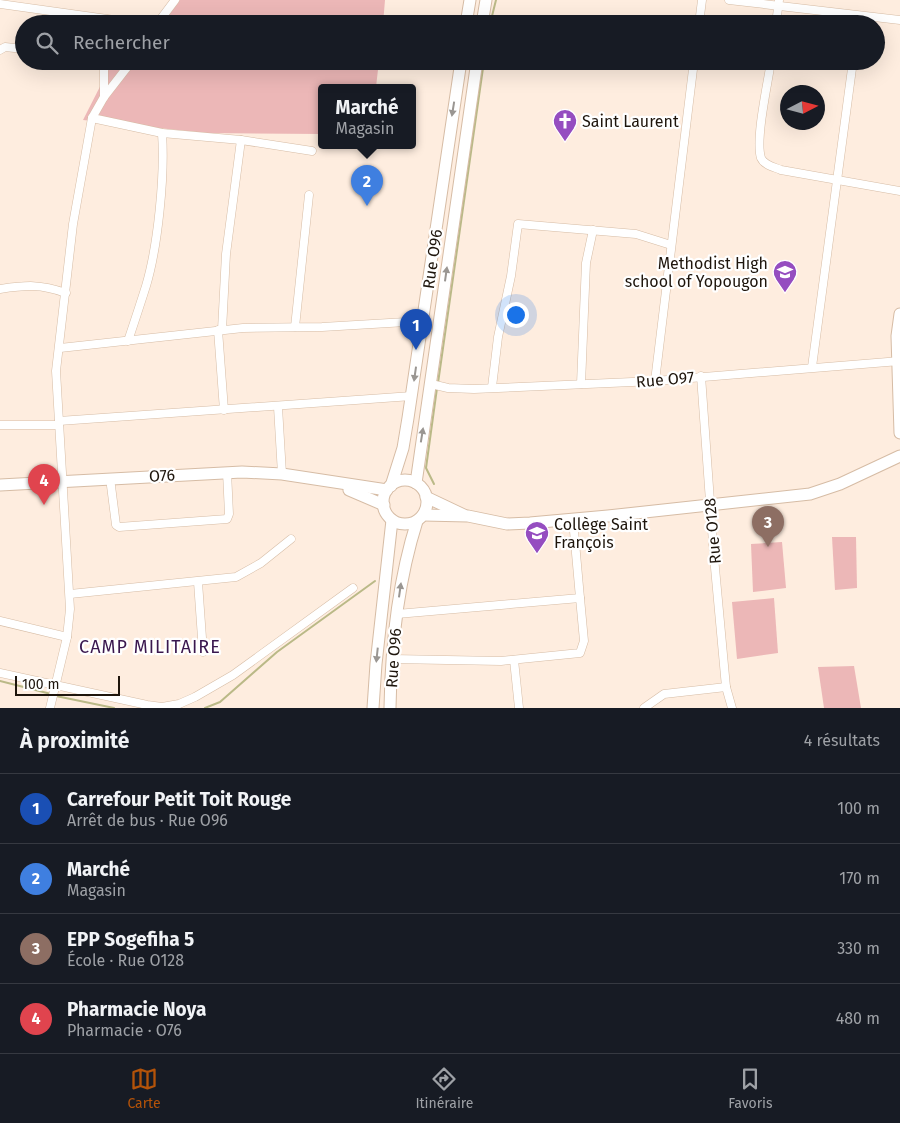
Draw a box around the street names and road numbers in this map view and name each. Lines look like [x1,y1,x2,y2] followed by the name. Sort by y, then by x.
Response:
[419,228,446,290] street label: Rue O96
[635,367,695,392] street label: Rue O97
[149,465,176,486] street label: O76
[700,497,725,565] street label: Rue O128
[382,627,405,689] street label: Rue O96

